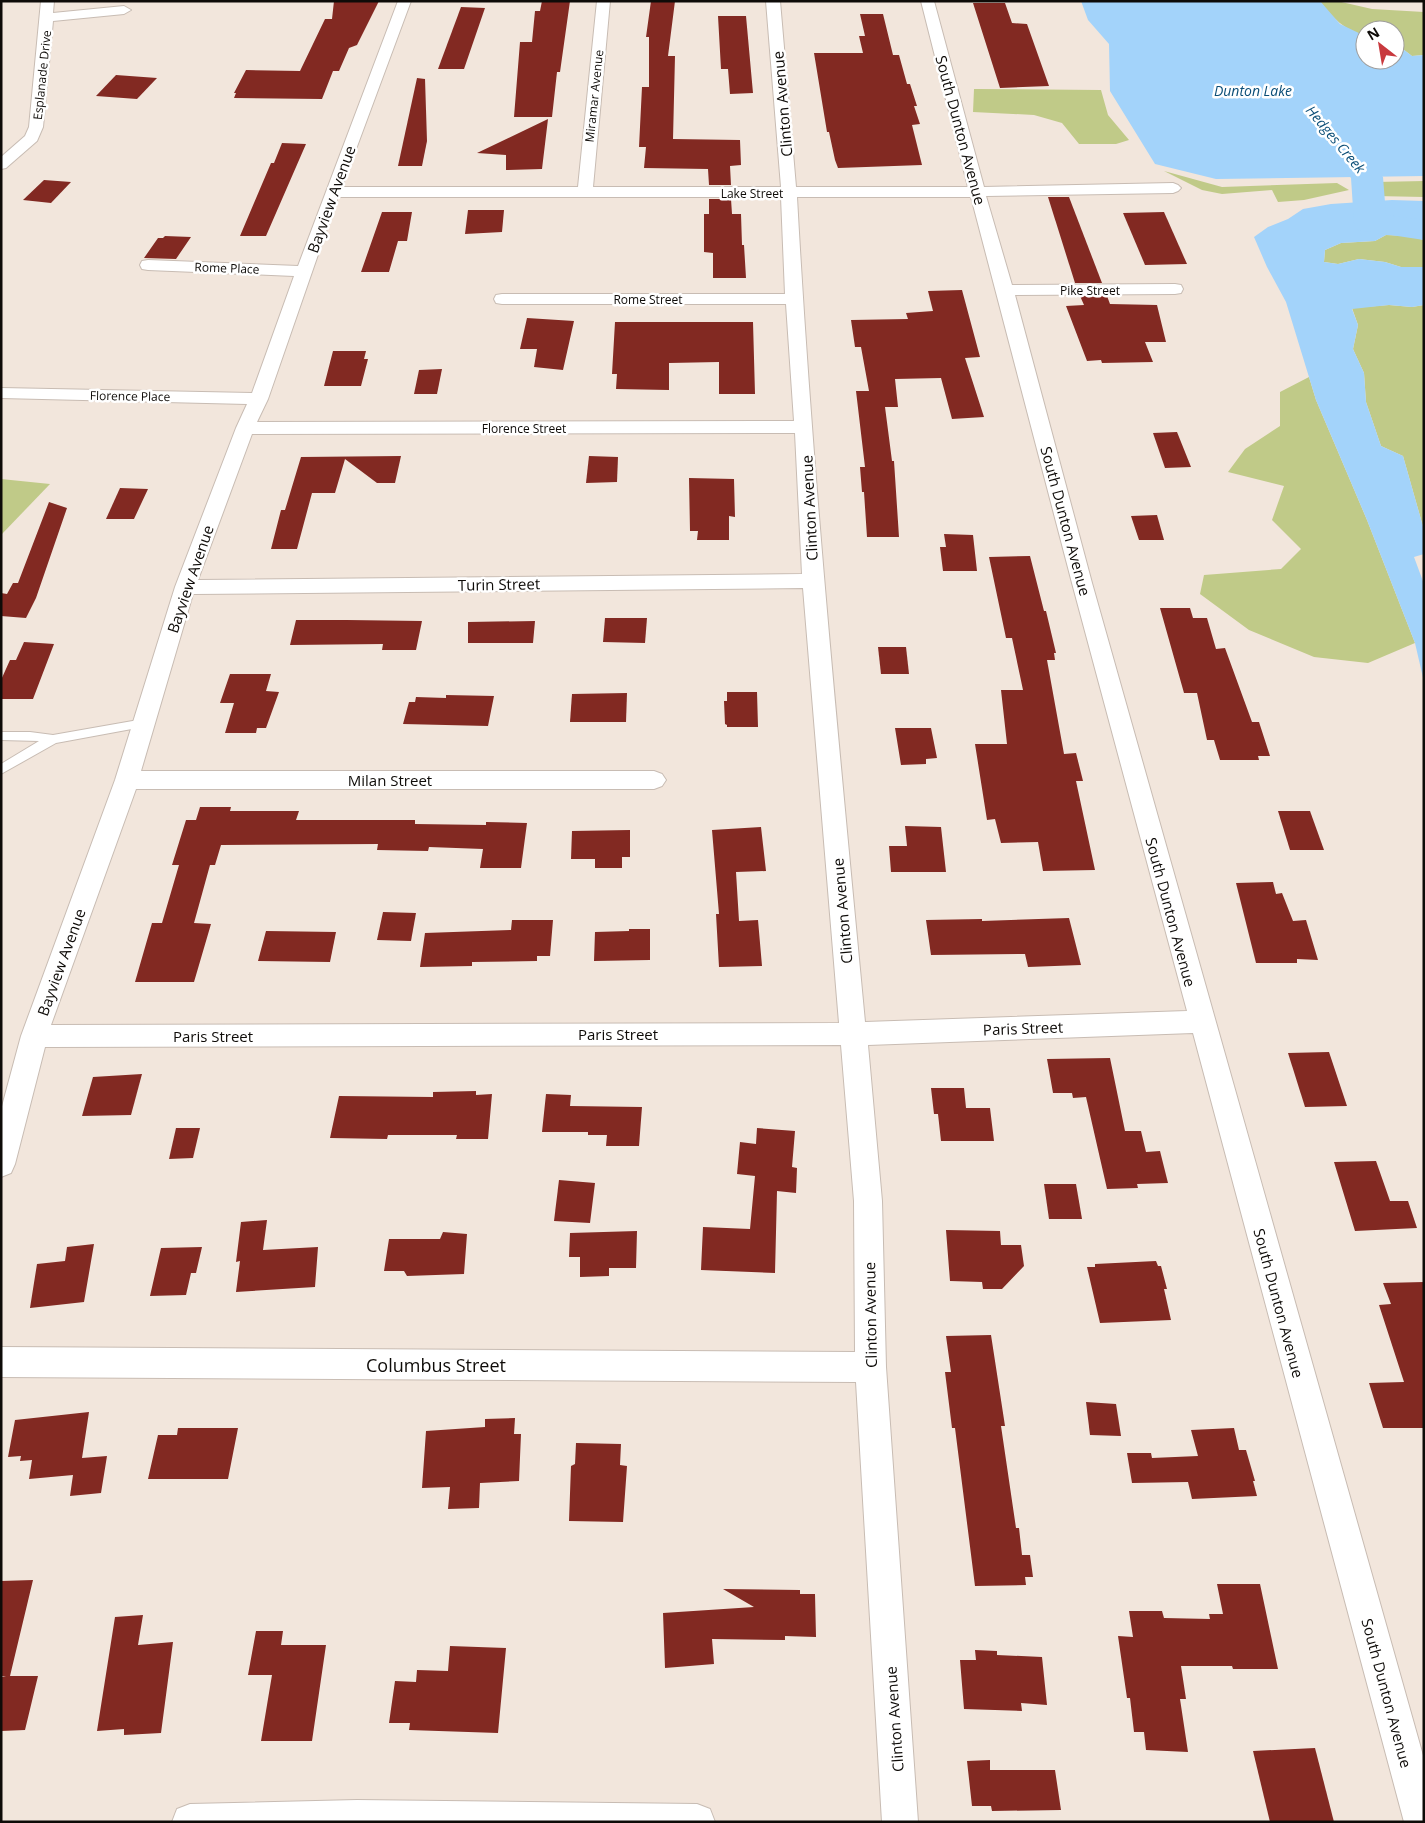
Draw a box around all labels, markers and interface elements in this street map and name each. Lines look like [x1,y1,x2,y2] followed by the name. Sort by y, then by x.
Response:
[1355,20,1405,70] north arrow
[1363,22,1383,45] text: N
[29,29,55,121] street label: Esplanade Drive
[581,49,607,143] street label: Miramar Avenue
[767,50,797,158] street label: Clinton Avenue
[931,53,991,207] street label: South Dunton Avenue
[1214,81,1292,100] water label: Dunton Lake
[1302,101,1371,178] water label: Hedges Creek
[302,142,360,256] street label: Bayview Avenue
[721,185,783,202] street label: Lake Street
[194,258,260,278] street label: Rome Place
[1060,282,1120,299] street label: Pike Street
[613,291,683,308] street label: Rome Street
[90,387,171,405] street label: Florence Place
[482,420,566,437] street label: Florence Street
[1036,444,1096,598] street label: South Dunton Avenue
[796,455,822,561] street label: Clinton Avenue
[162,522,218,636] street label: Bayview Avenue
[458,573,540,595] street label: Turin Street
[348,770,432,790] street label: Milan Street
[1141,835,1201,989] street label: South Dunton Avenue
[827,857,857,965] street label: Clinton Avenue
[32,905,90,1019] street label: Bayview Avenue
[983,1017,1063,1039] street label: Paris Street
[578,1024,658,1044] street label: Paris Street
[173,1026,253,1046] street label: Paris Street
[1249,1226,1309,1380] street label: South Dunton Avenue
[859,1262,881,1368] street label: Clinton Avenue
[366,1353,506,1377] street label: Columbus Street
[1357,1616,1417,1770] street label: South Dunton Avenue
[880,1665,908,1773] street label: Clinton Avenue

